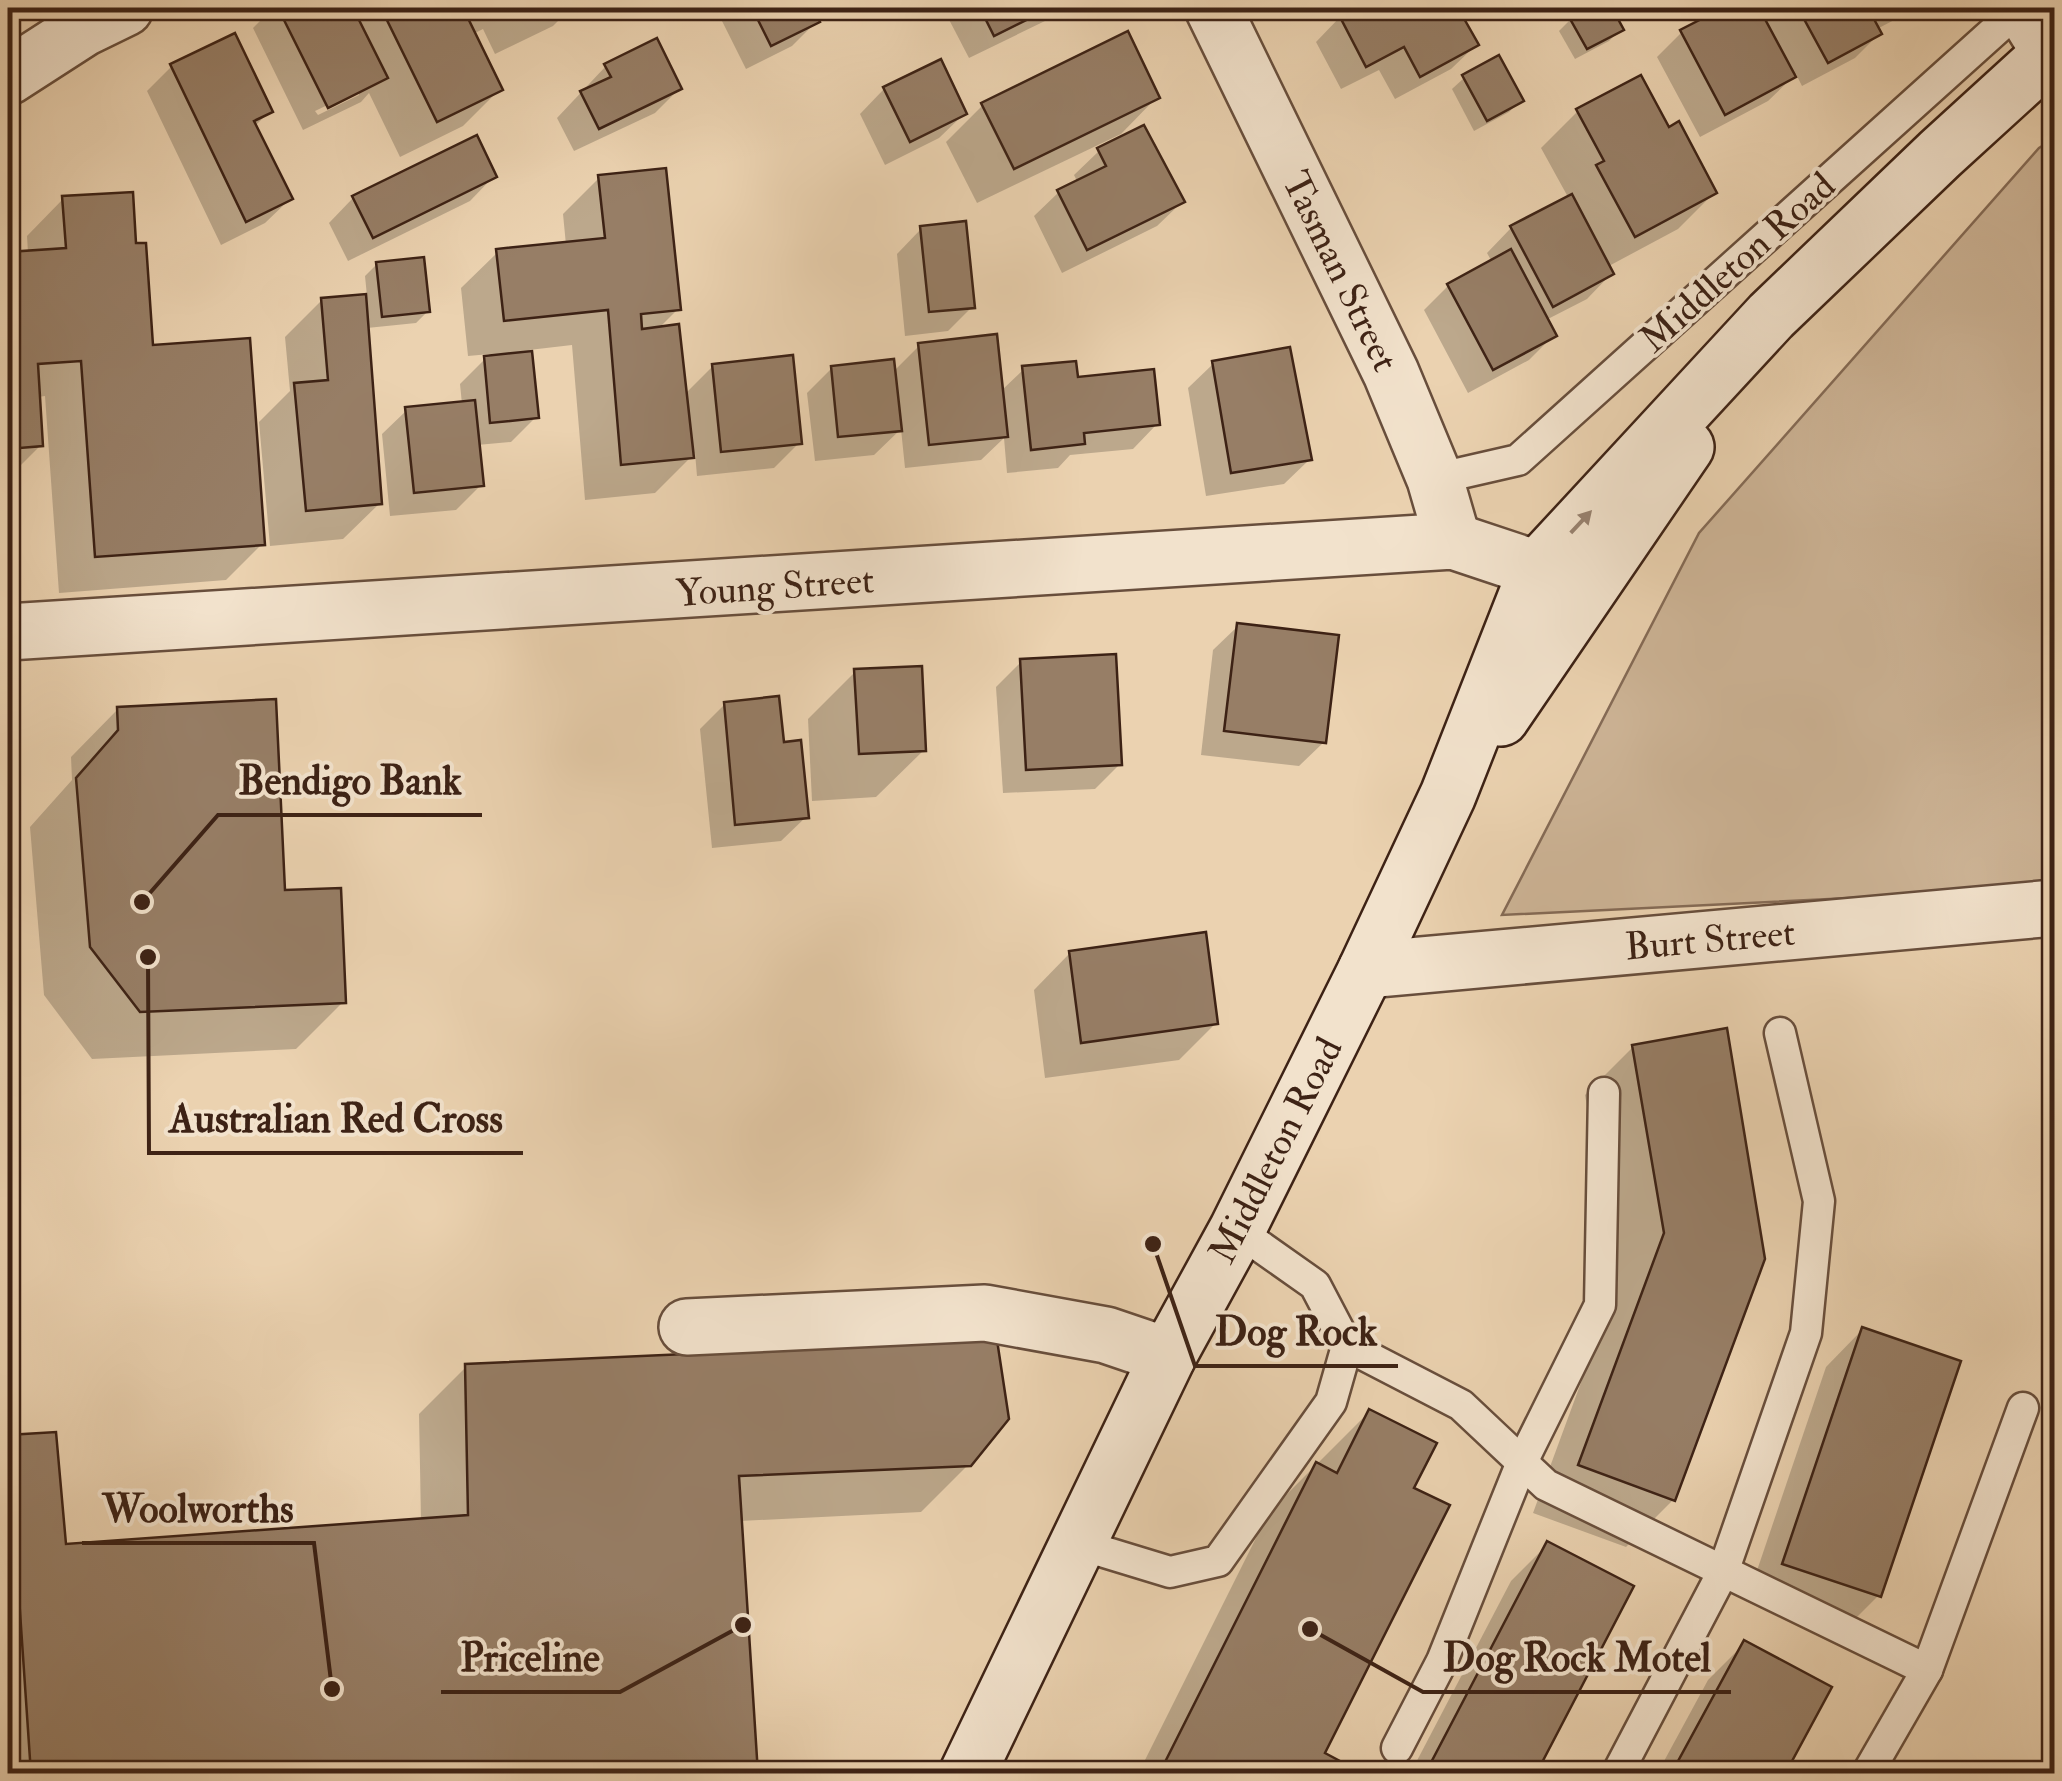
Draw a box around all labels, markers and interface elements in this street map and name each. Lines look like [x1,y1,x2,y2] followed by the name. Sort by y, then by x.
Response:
[1630,162,1846,363] street label: Middleton Road
[1271,163,1409,379] street label: Tasman Street
[1569,510,1592,534] one-way arrow
[675,556,876,618] street label: Young Street
[218,745,482,815] callout: Bendigo Bank
[238,756,463,807] text: Bendigo Bank
[1623,909,1797,971] street label: Burt Street
[1198,1029,1353,1271] street label: Middleton Road
[149,1083,523,1153] callout: Australian Red Cross
[167,1094,503,1145] text: Australian Red Cross
[1195,1296,1398,1366] callout: Dog Rock
[1215,1307,1378,1358] text: Dog Rock
[82,1473,314,1543] callout: Woolworths
[101,1484,294,1535] text: Woolworths
[441,1622,620,1692] callout: Priceline
[1423,1622,1731,1692] callout: Dog Rock Motel
[460,1633,600,1684] text: Priceline
[1443,1633,1712,1684] text: Dog Rock Motel

